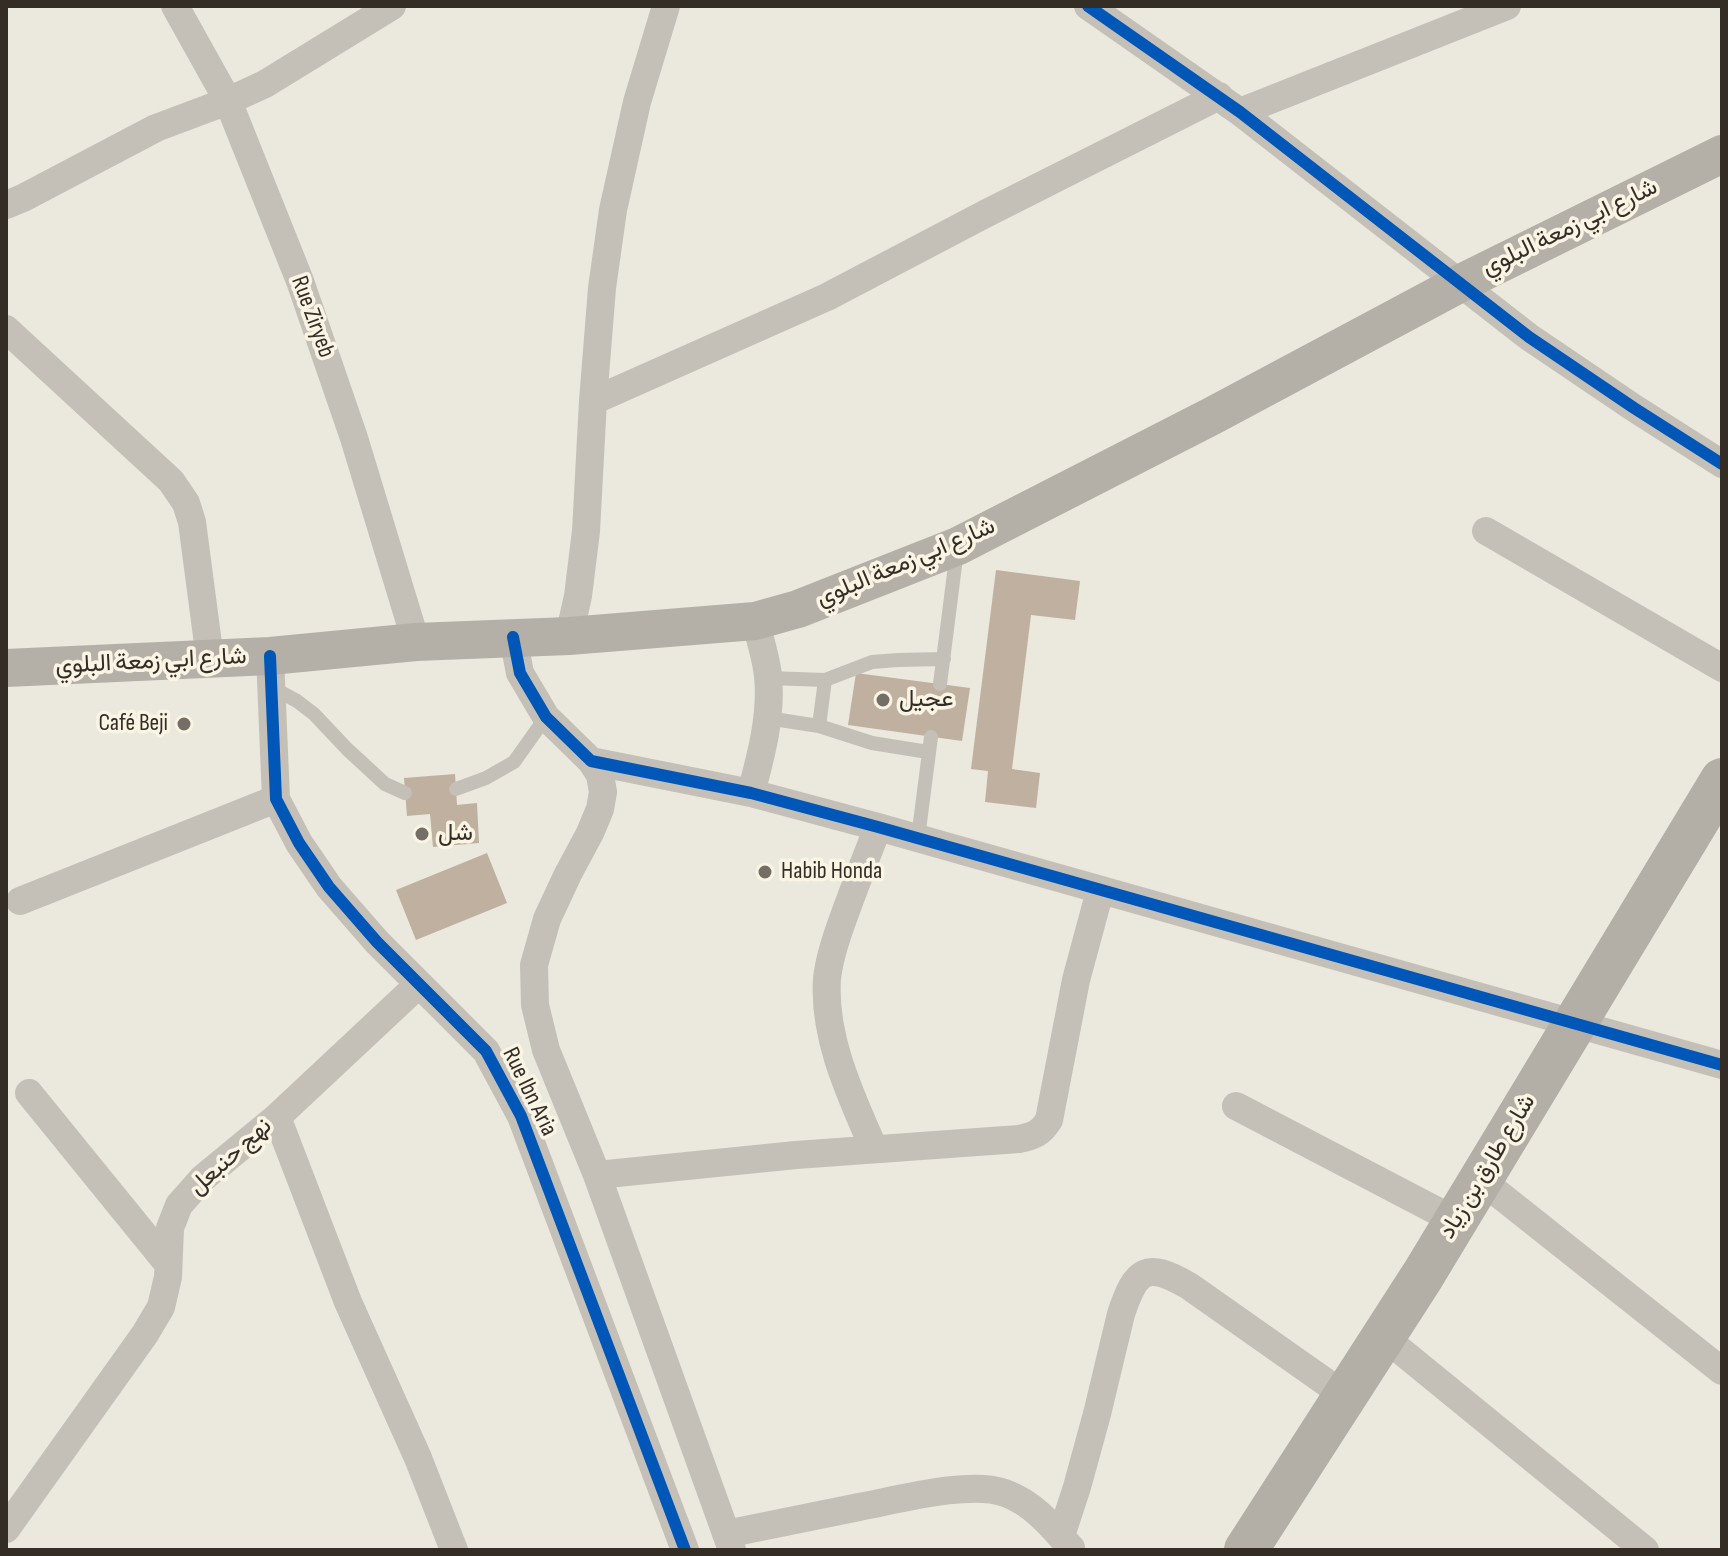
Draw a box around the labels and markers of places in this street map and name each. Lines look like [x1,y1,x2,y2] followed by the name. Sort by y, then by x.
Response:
[899,686,953,714] place label: عجيل
[874,691,892,709] marker: عجيل
[99,710,168,738] place label: Café Beji
[175,715,193,733] marker: Café Beji
[438,820,473,848] place label: شل
[413,825,431,843] marker: شل
[781,858,882,886] place label: Habib Honda
[756,863,774,881] marker: Habib Honda

